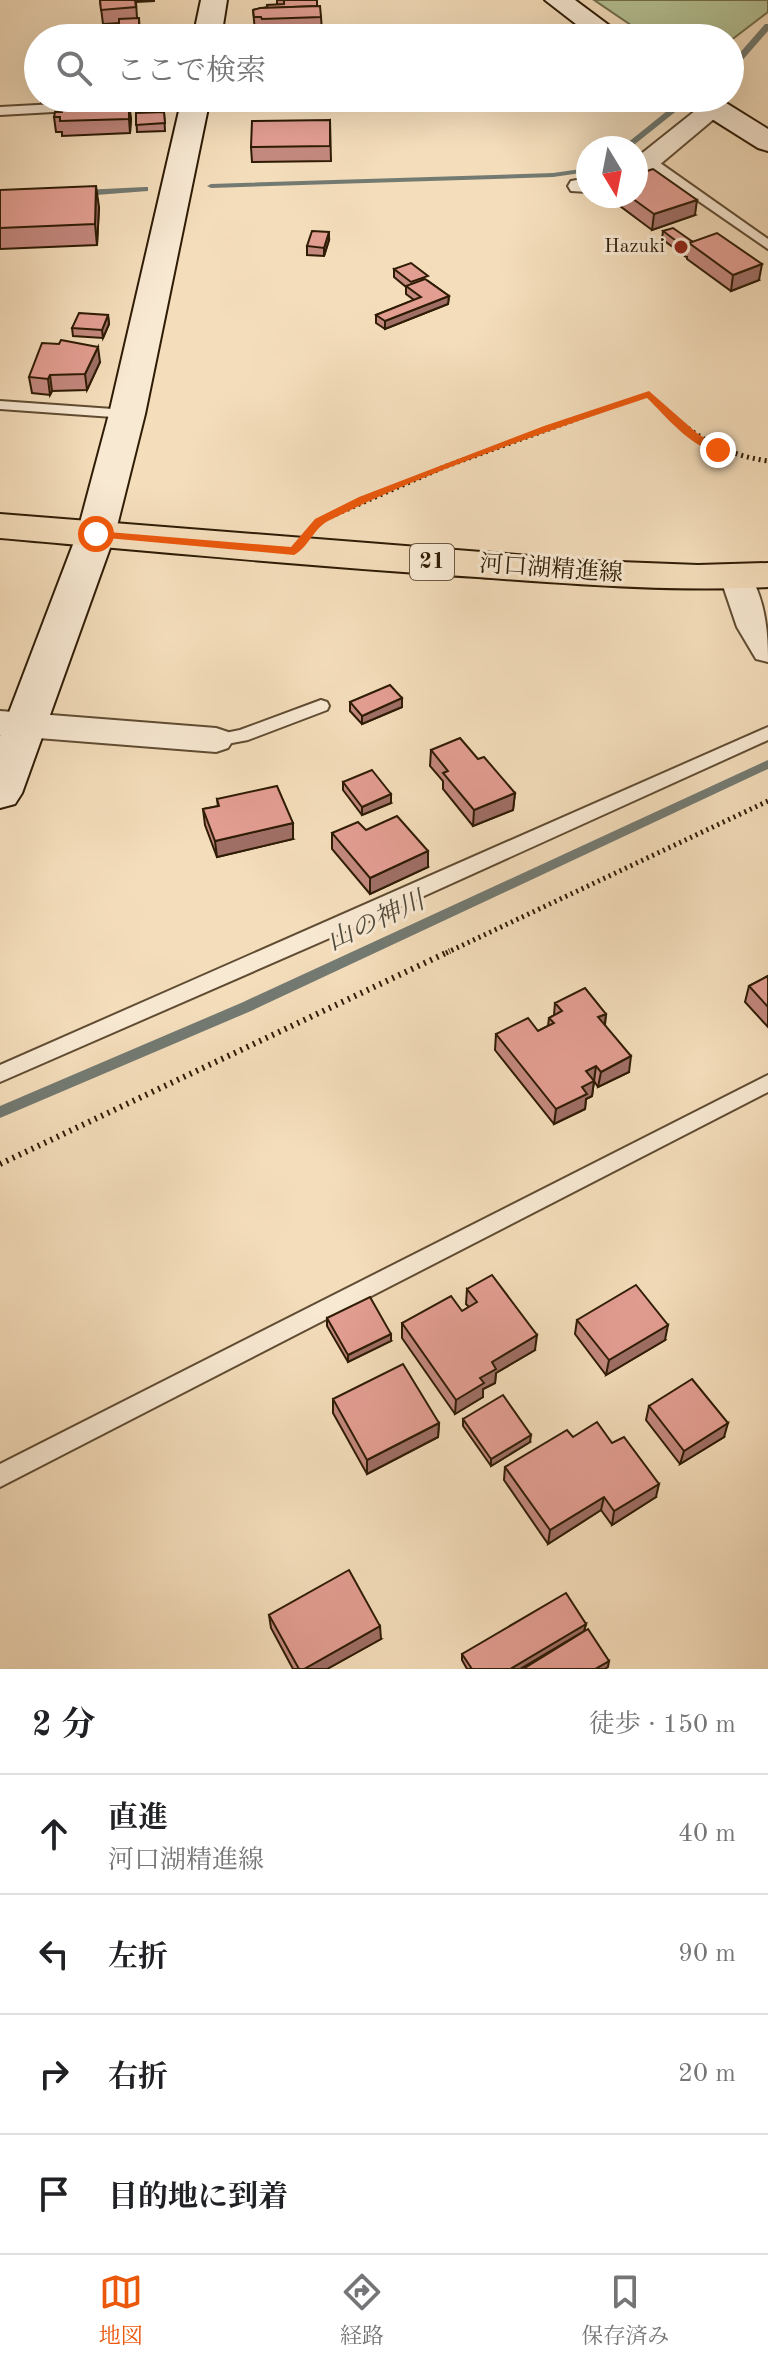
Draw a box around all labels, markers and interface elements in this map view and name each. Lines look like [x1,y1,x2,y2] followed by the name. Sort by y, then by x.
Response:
[24,24,744,112] search box
[52,46,96,90] icon: search
[116,57,266,87] text: ここで検索
[576,136,648,208] north arrow
[604,237,665,257] place label: Hazuki
[672,238,690,256] marker: Hazuki
[700,432,736,468] route end
[78,516,114,552] route start
[410,544,454,580] road number: 21
[478,550,624,587] street label: 河口湖精進線
[323,885,431,956] water label: 山の神川
[32,1709,95,1743] text: 2 分
[589,1712,736,1738] text: 徒歩 · 150 m
[108,1804,168,1834] text: 直進
[32,1812,76,1856] icon: ahead
[678,1821,736,1847] text: 40 m
[108,1848,264,1874] text: 河口湖精進線
[32,1932,76,1976] icon: left
[678,1941,736,1967] text: 90 m
[108,1943,168,1973] text: 左折
[32,2052,76,2096] icon: right
[678,2061,736,2087] text: 20 m
[108,2063,168,2093] text: 右折
[32,2172,76,2216] icon: arrive
[108,2183,288,2213] text: 目的地に到着
[99,2270,143,2351] tab: 地図
[340,2270,384,2351] tab: 経路
[581,2270,669,2351] tab: 保存済み

